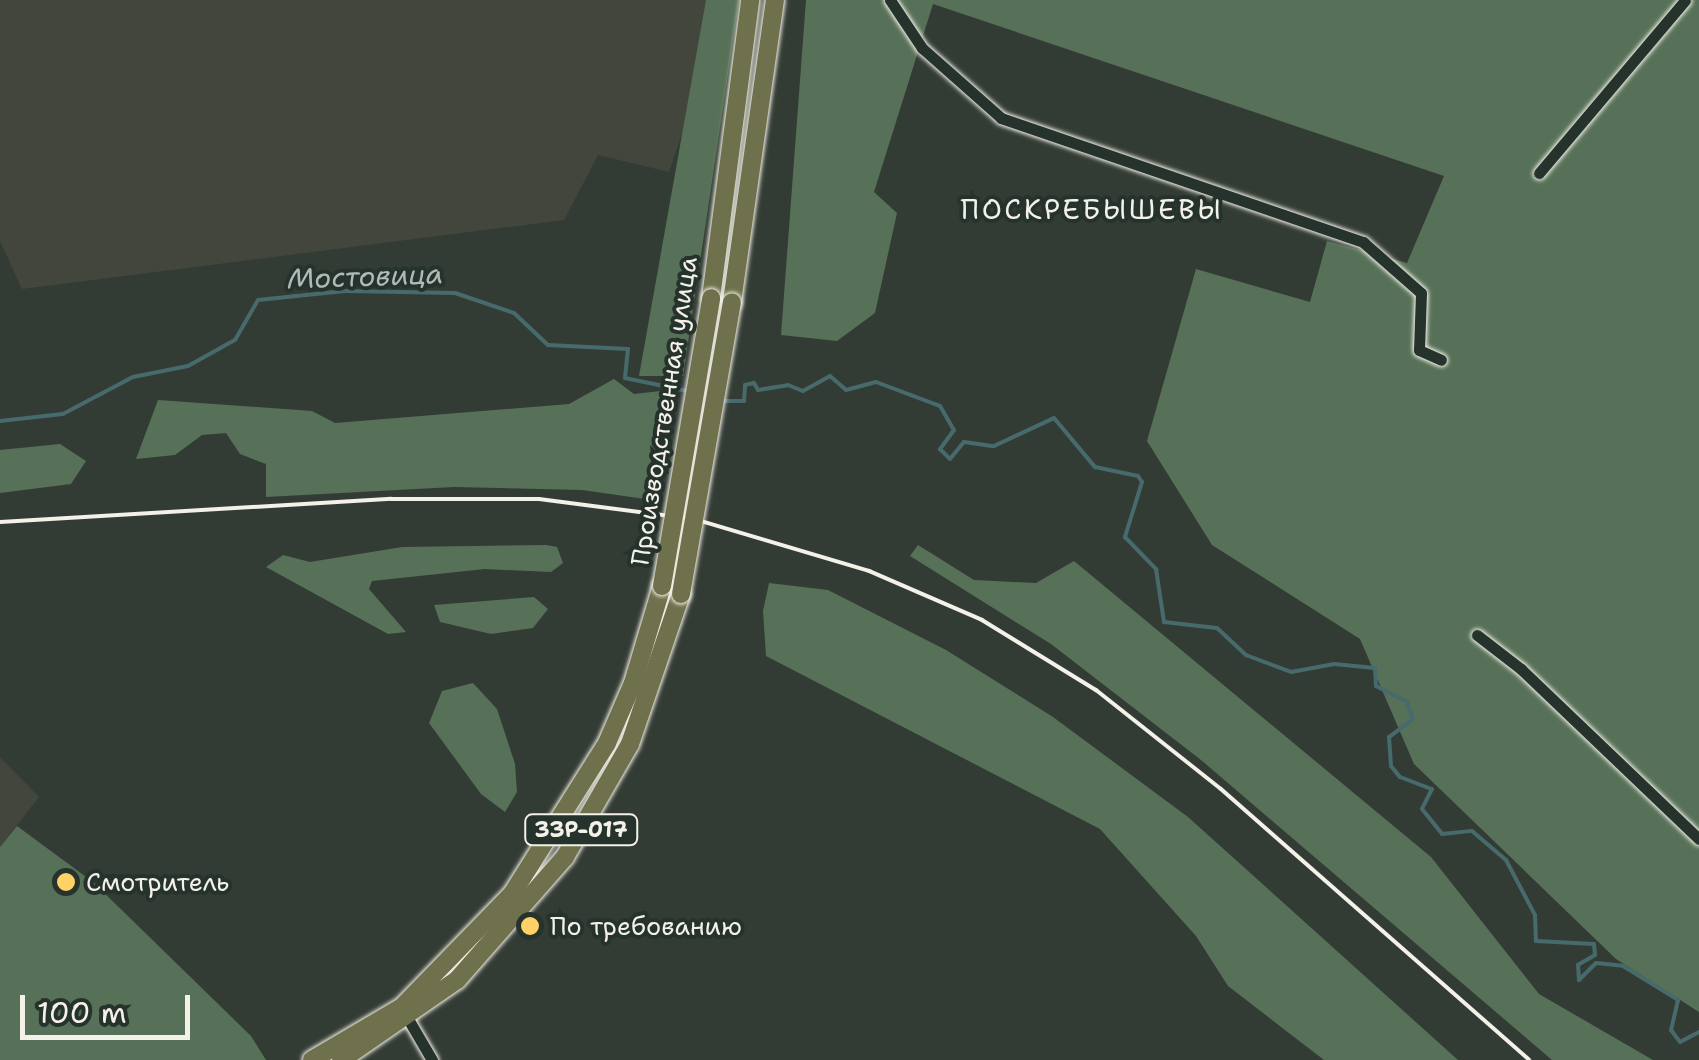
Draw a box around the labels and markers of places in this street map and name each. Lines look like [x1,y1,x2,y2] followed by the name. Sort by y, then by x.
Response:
[86,867,229,897] place label: Смотритель
[55,871,77,893] marker: Смотритель
[550,911,742,941] place label: По требованию
[519,915,541,937] marker: По требованию

